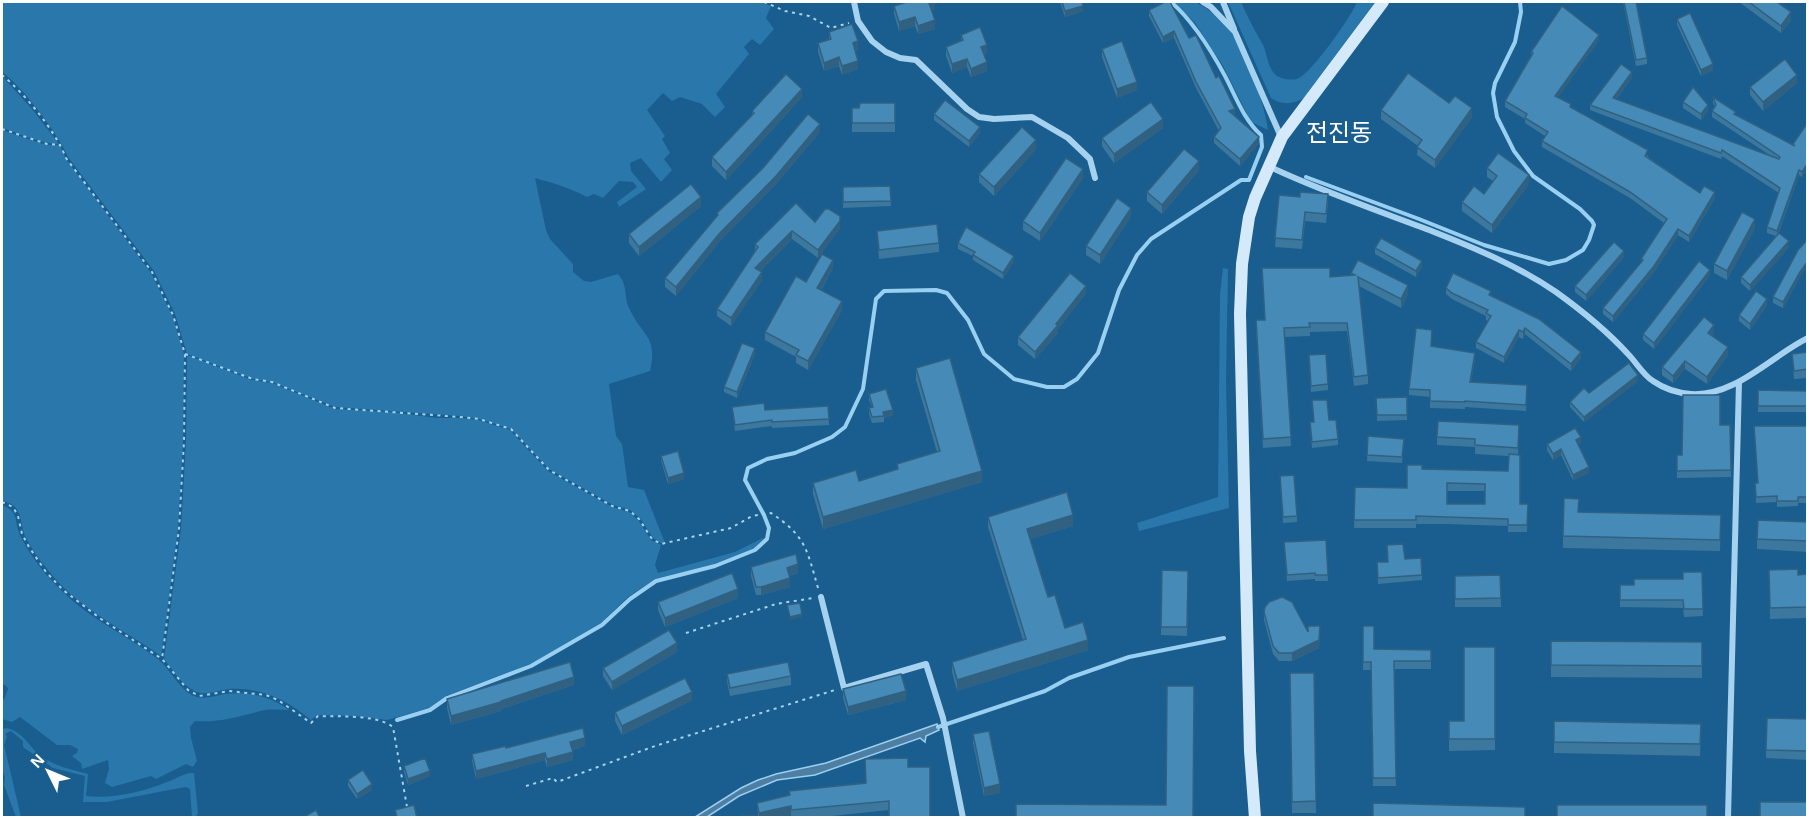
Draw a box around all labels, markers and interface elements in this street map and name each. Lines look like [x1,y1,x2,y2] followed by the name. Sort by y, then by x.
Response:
[1306,119,1372,146] district label: 전진동
[18,741,78,801] north arrow
[27,751,48,771] text: N

